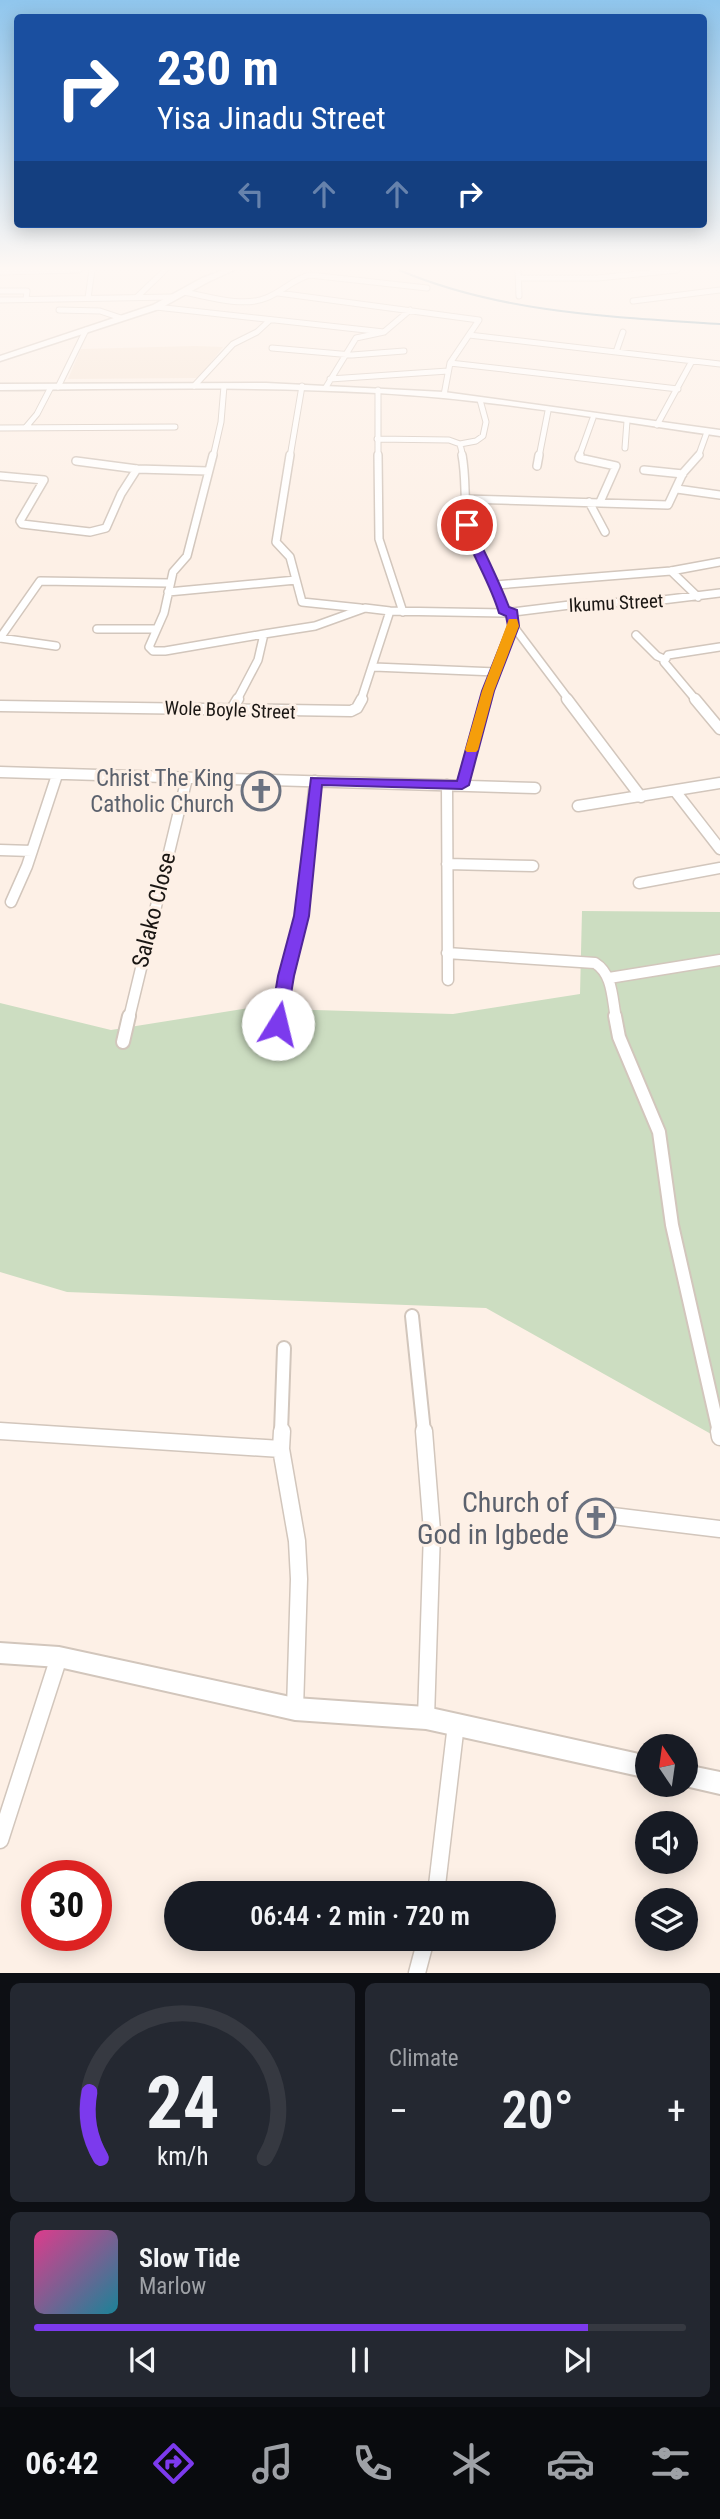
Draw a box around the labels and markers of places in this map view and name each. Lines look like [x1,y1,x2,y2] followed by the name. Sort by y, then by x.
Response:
[437,495,497,555] pin
[90,765,234,818] place label: Christ The King Catholic Church
[240,770,282,812] church icon: Christ The King Catholic Church
[417,1486,569,1551] place label: Church of God in Igbede
[575,1497,617,1539] church icon: Church of God in Igbede

